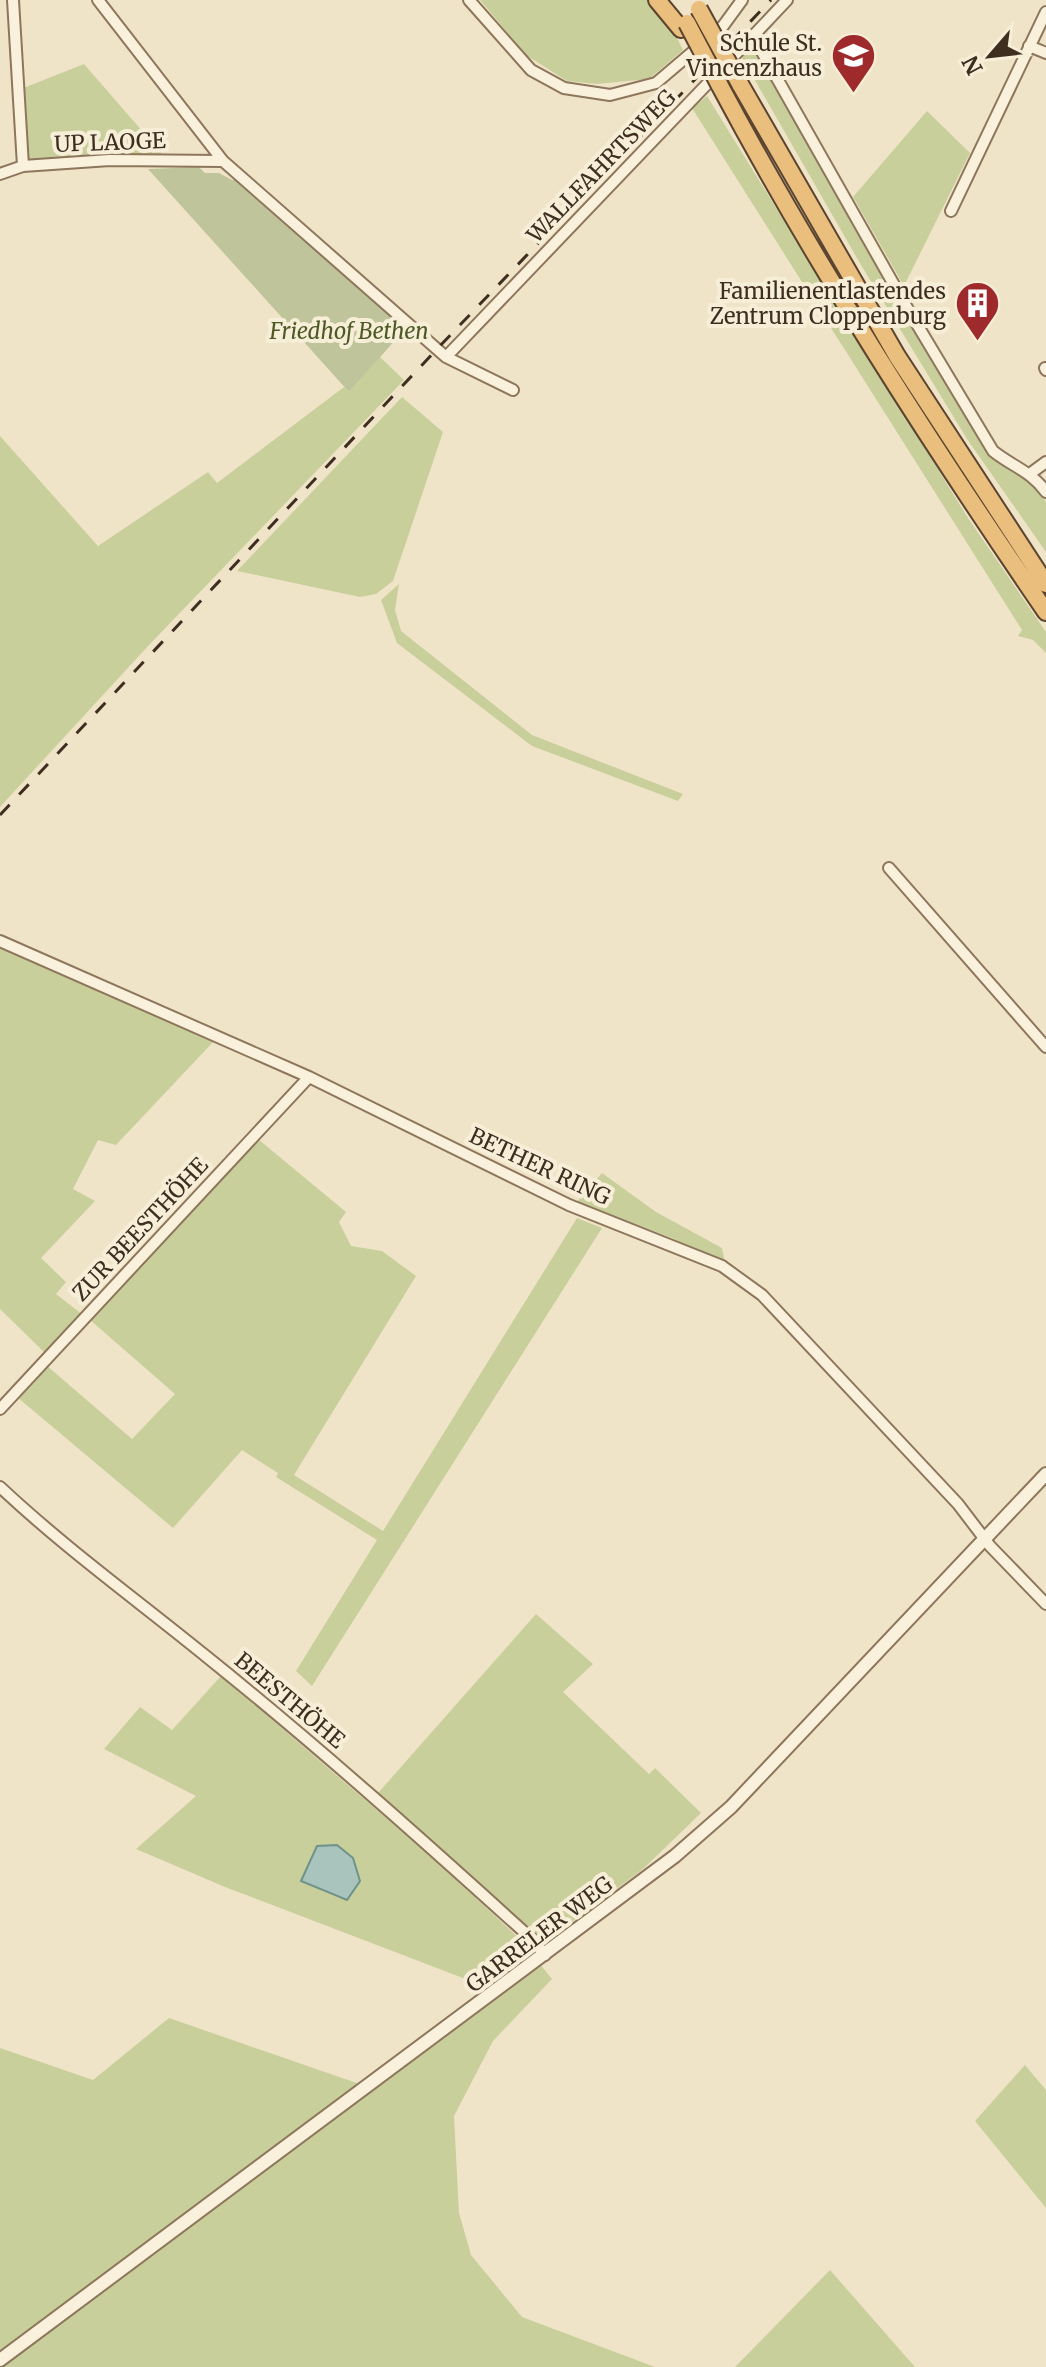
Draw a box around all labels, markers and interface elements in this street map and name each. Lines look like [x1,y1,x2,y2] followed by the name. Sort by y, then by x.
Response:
[950,16,1030,96] north arrow
[685,29,822,82] place label: Schule St. Vincenzhaus
[829,32,877,95] school or university icon: Schule St. Vincenzhaus
[956,51,989,80] text: N
[520,83,681,249] street label: WALLFAHRTSWEG
[54,126,166,158] street label: UP LAOGE
[710,277,946,330] place label: Familienentlastendes Zentrum Cloppenburg
[953,280,1001,343] building icon: Familienentlastendes Zentrum Cloppenburg
[268,317,429,345] park label: Friedhof Bethen
[465,1121,615,1211] street label: BETHER RING
[66,1151,214,1307] street label: ZUR BEESTHÖHE
[229,1646,351,1754] street label: BEESTHÖHE
[460,1870,618,1998] street label: GARRELER WEG

